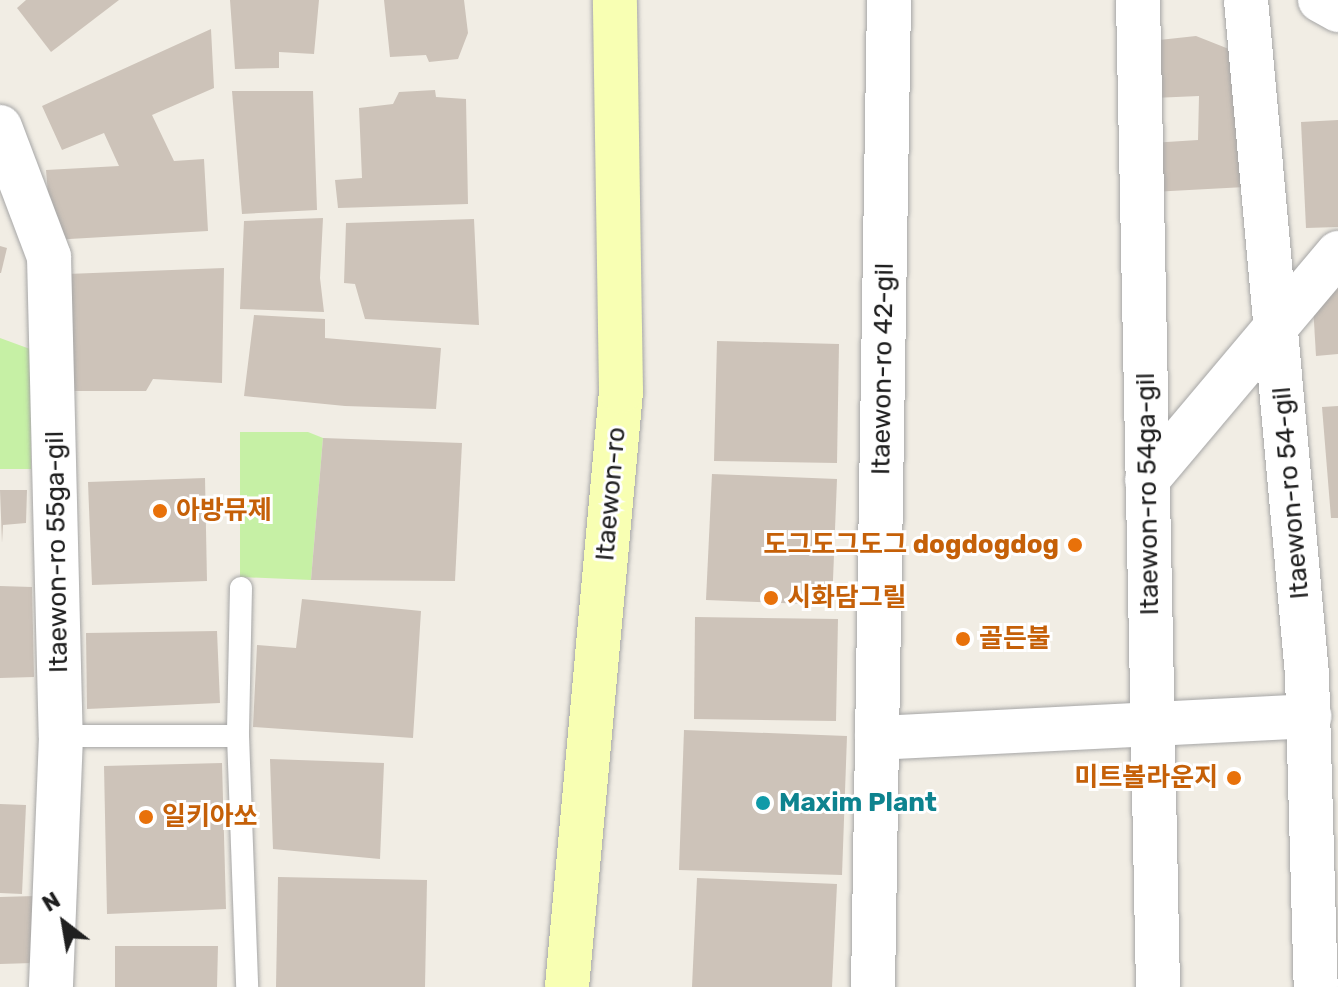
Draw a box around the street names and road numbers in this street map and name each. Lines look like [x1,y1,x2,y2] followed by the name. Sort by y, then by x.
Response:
[866,263,900,475] street label: Itaewon-ro 42-gil
[1130,372,1166,616] street label: Itaewon-ro 54ga-gil
[1266,386,1316,600] street label: Itaewon-ro 54-gil
[590,426,632,562] street label: Itaewon-ro
[39,431,75,673] street label: Itaewon-ro 55ga-gil

